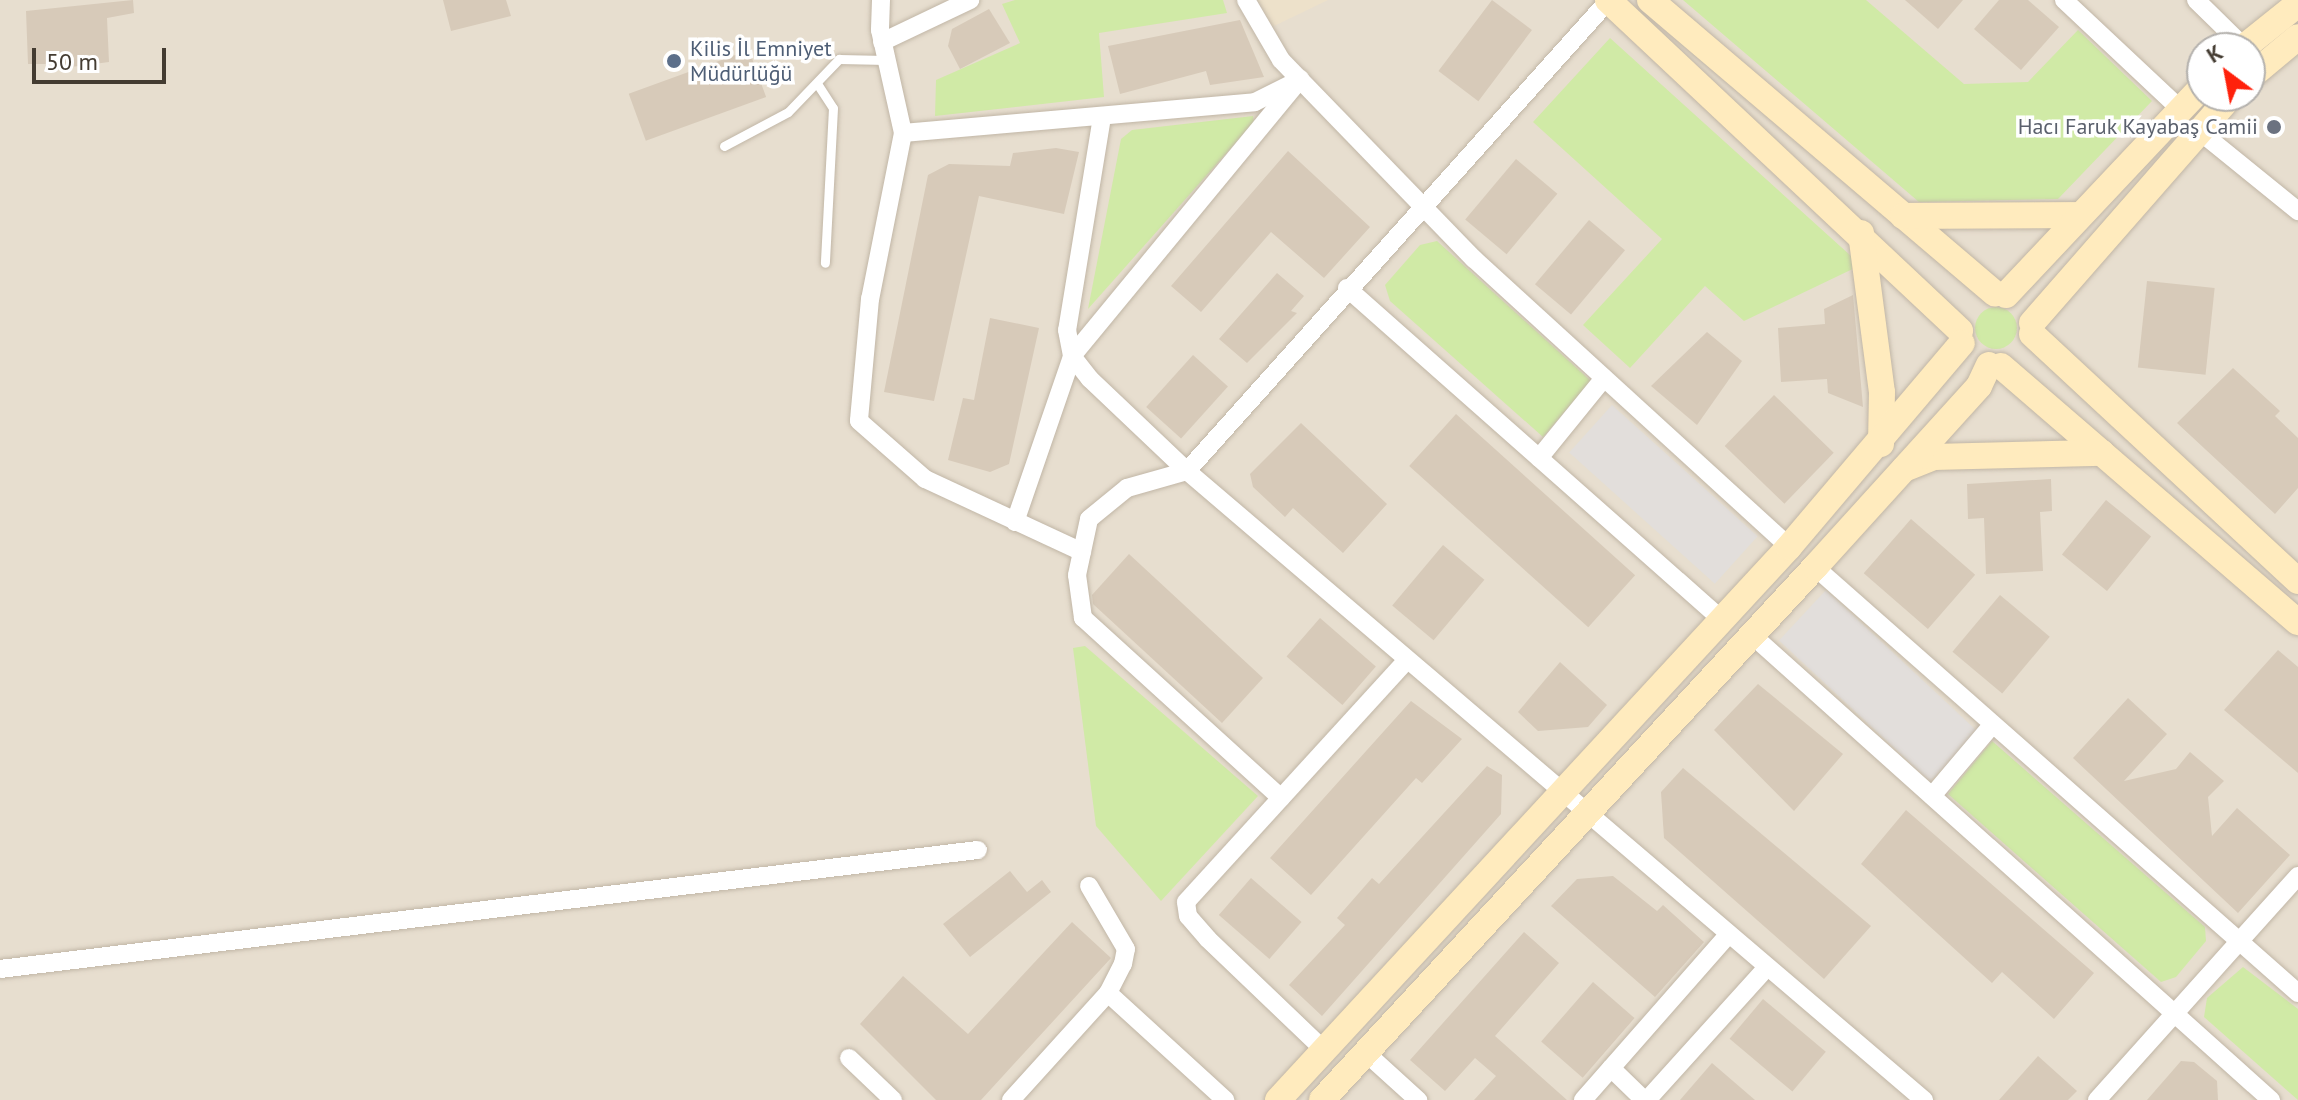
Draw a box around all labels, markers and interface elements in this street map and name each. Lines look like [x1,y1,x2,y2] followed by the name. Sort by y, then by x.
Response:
[36,32,170,82] scale bar
[2186,32,2266,112] north arrow
[690,35,832,86] place label: Kilis İl Emniyet Müdürlüğü
[2201,38,2228,69] text: K
[46,46,98,77] text: 50 m
[665,52,683,70] marker: Kilis İl Emniyet Müdürlüğü
[2017,114,2258,140] place label: Hacı Faruk Kayabaş Camii
[2265,118,2283,136] marker: Hacı Faruk Kayabaş Camii

